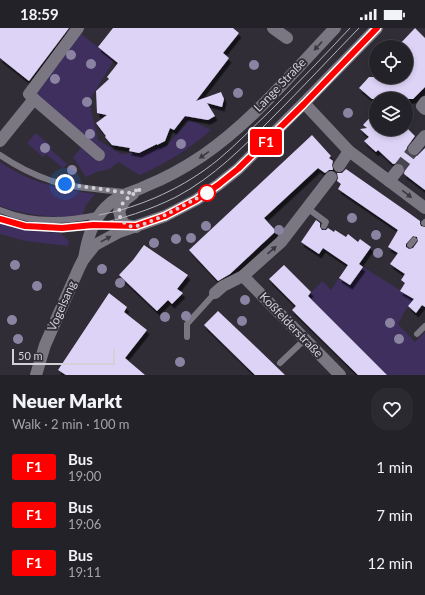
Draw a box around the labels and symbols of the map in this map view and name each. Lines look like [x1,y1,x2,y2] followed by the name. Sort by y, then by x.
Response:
[313,41,322,51] one-way arrow
[250,55,309,114] street label: Lange Straße
[248,129,284,155] line badge: F1
[198,151,209,159] one-way arrow
[55,174,75,194] your location
[198,184,216,202] unlabelled marker
[402,190,412,198] one-way arrow
[100,235,112,242] one-way arrow
[267,245,277,255] one-way arrow
[44,278,79,333] street label: Vogelsang
[257,289,326,360] street label: Koßfelderstraße
[12,347,115,366] scale bar

